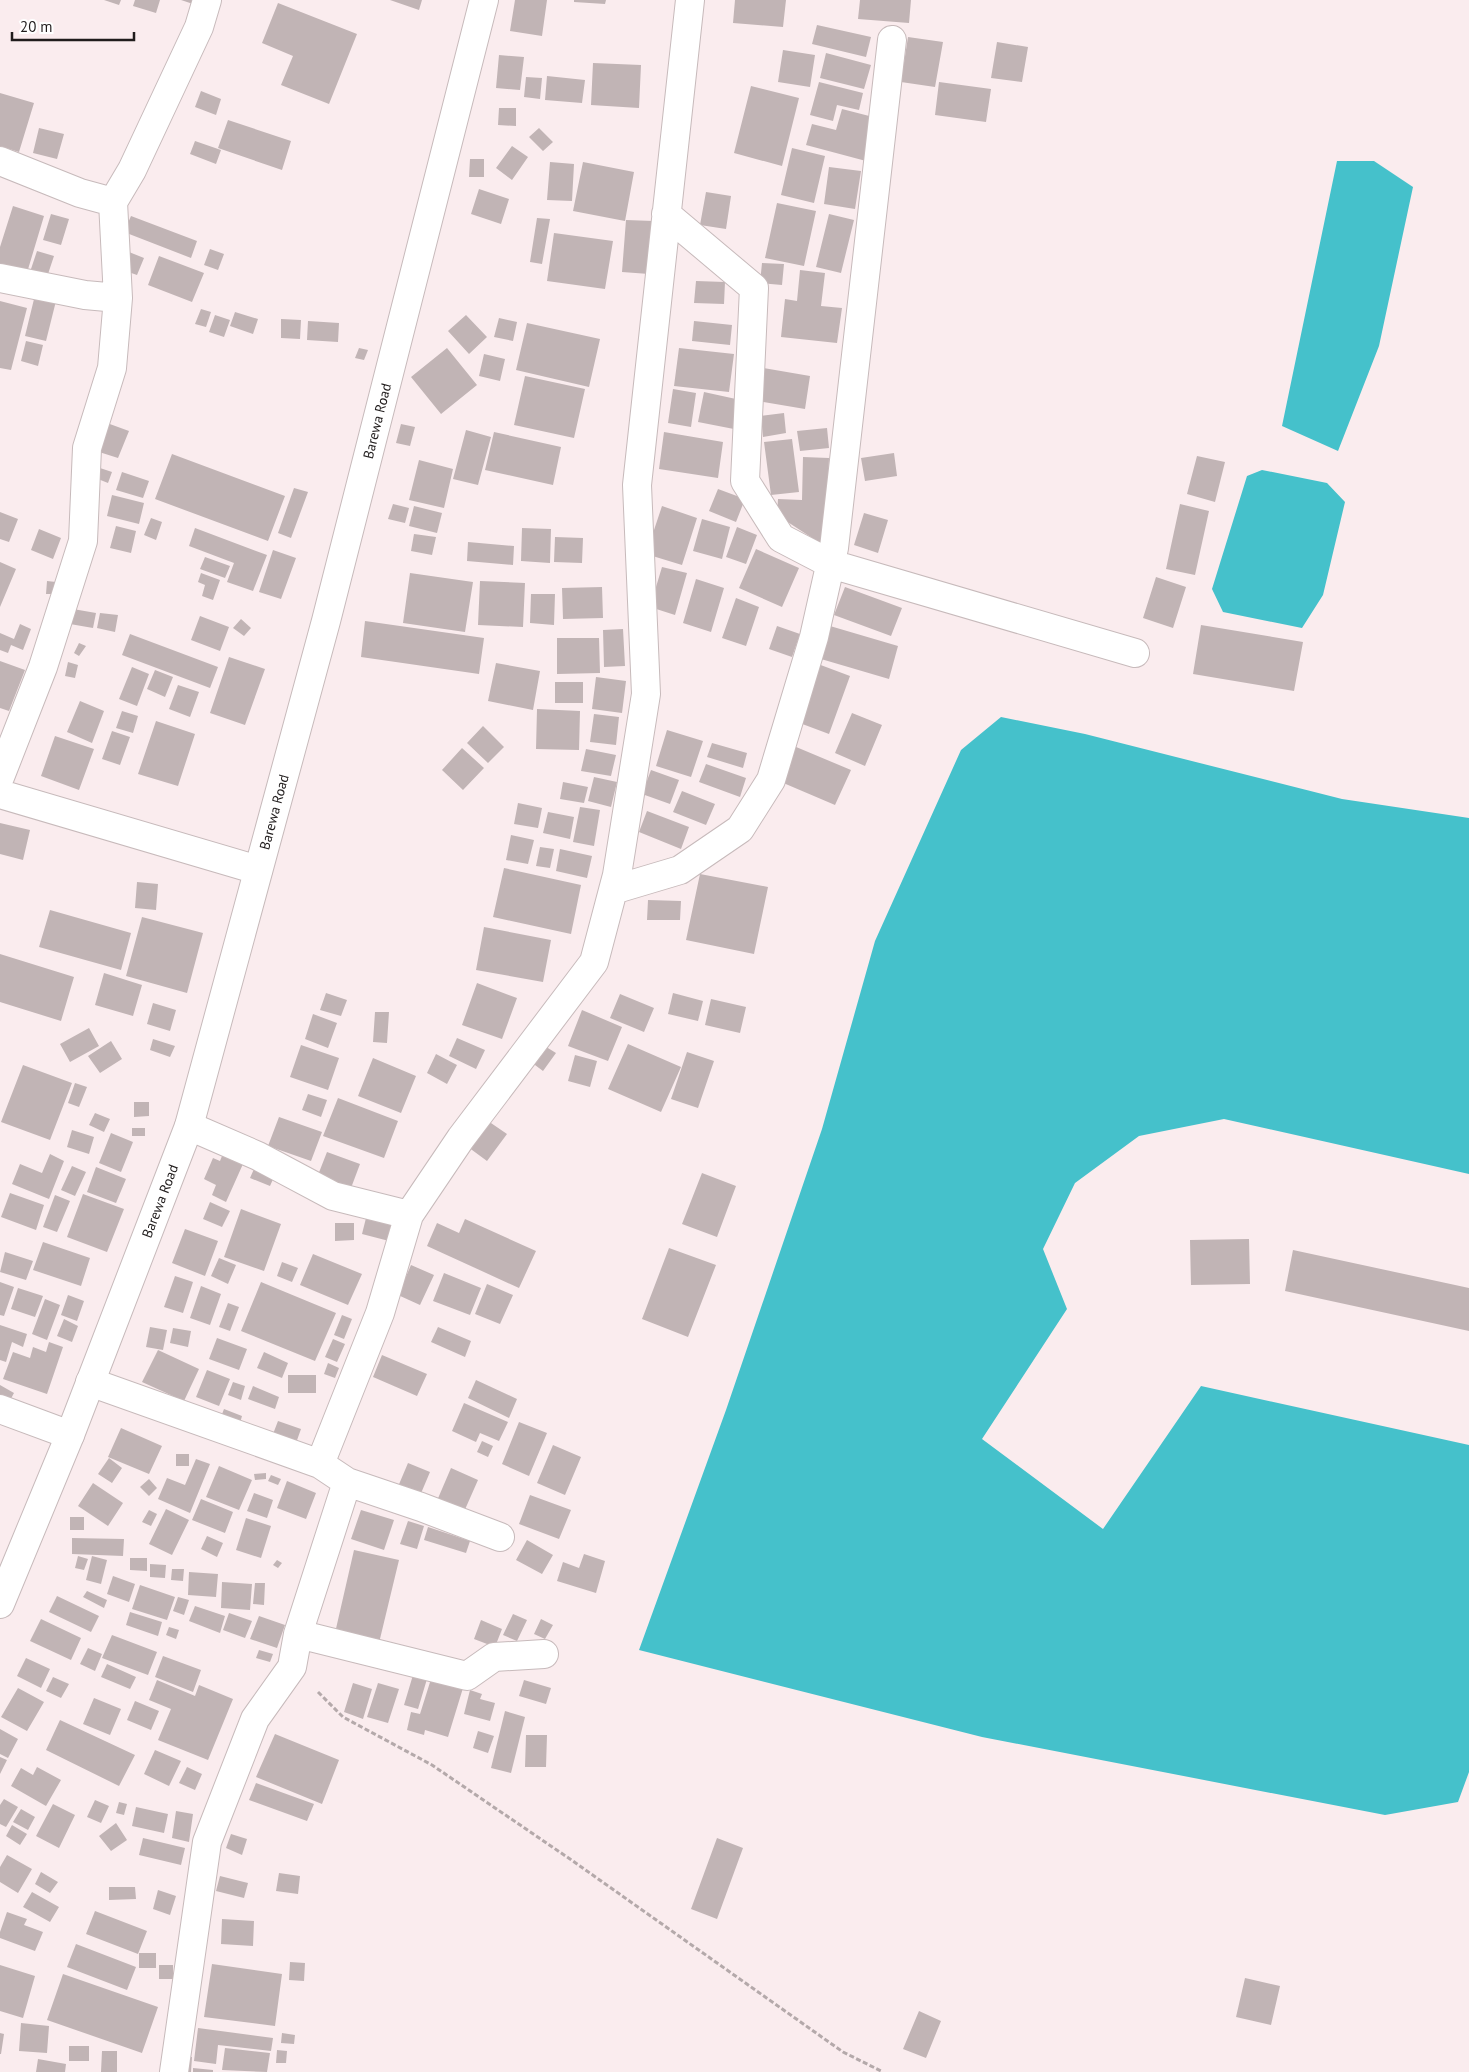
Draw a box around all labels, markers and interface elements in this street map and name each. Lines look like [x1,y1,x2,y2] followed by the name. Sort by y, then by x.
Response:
[12,10,135,42] scale bar
[20,17,53,36] text: 20 m
[359,381,395,461] street label: Barewa Road
[255,772,293,852] street label: Barewa Road
[138,1162,182,1240] street label: Barewa Road

